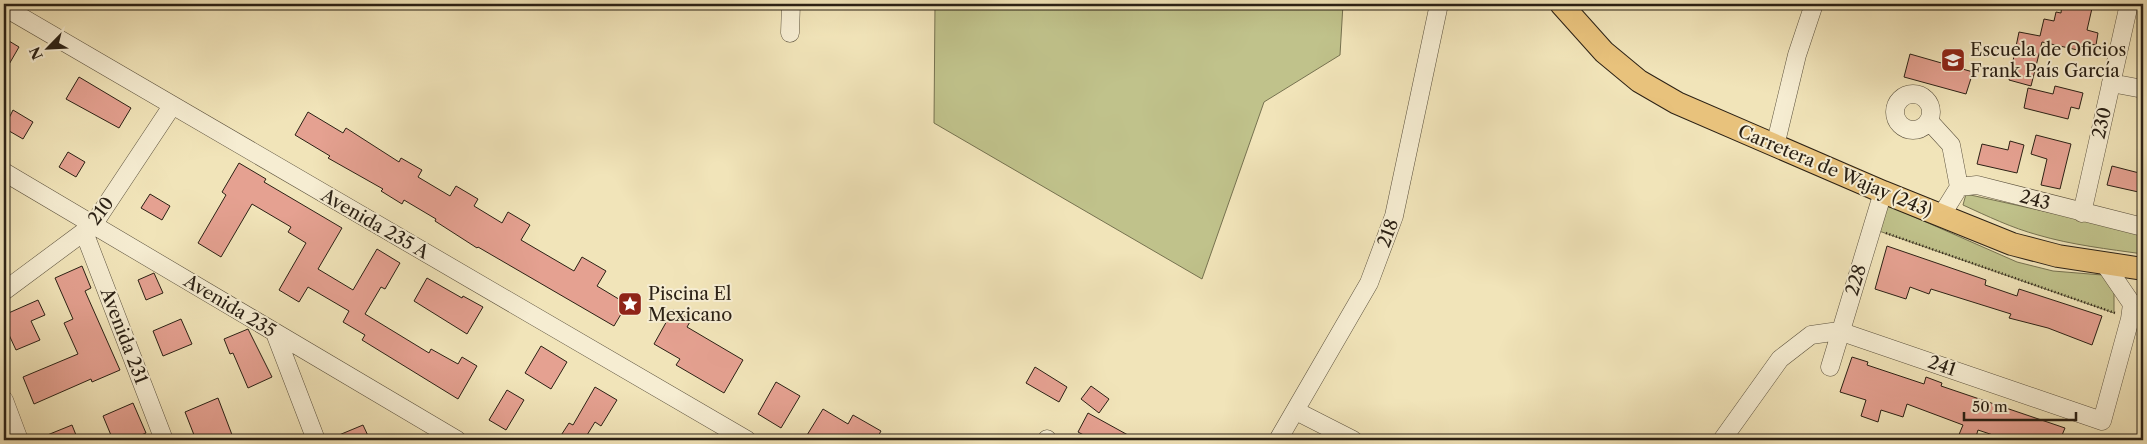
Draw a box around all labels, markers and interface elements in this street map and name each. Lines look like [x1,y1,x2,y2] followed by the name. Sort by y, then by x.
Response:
[22,22,72,72] north arrow
[1970,39,2126,82] place label: Escuela de Oficios Frank País García
[25,44,47,63] text: N
[1940,47,1966,73] school or university icon: Escuela de Oficios Frank País García
[2088,105,2116,141] street label: 230
[1735,120,1935,222] street label: Carretera de Wajay (243)
[316,184,433,264] street label: Avenida 235 A
[2017,185,2053,215] street label: 243
[83,193,119,229] street label: 210
[1373,216,1403,250] street label: 218
[1841,262,1871,298] street label: 228
[179,269,280,342] street label: Avenida 235
[648,283,732,326] place label: Piscina El Mexicano
[95,284,153,388] street label: Avenida 231
[617,291,643,317] place icon: Piscina El Mexicano
[1925,351,1959,381] street label: 241
[1964,389,2077,421] scale bar
[1972,397,2008,416] text: 50 m

